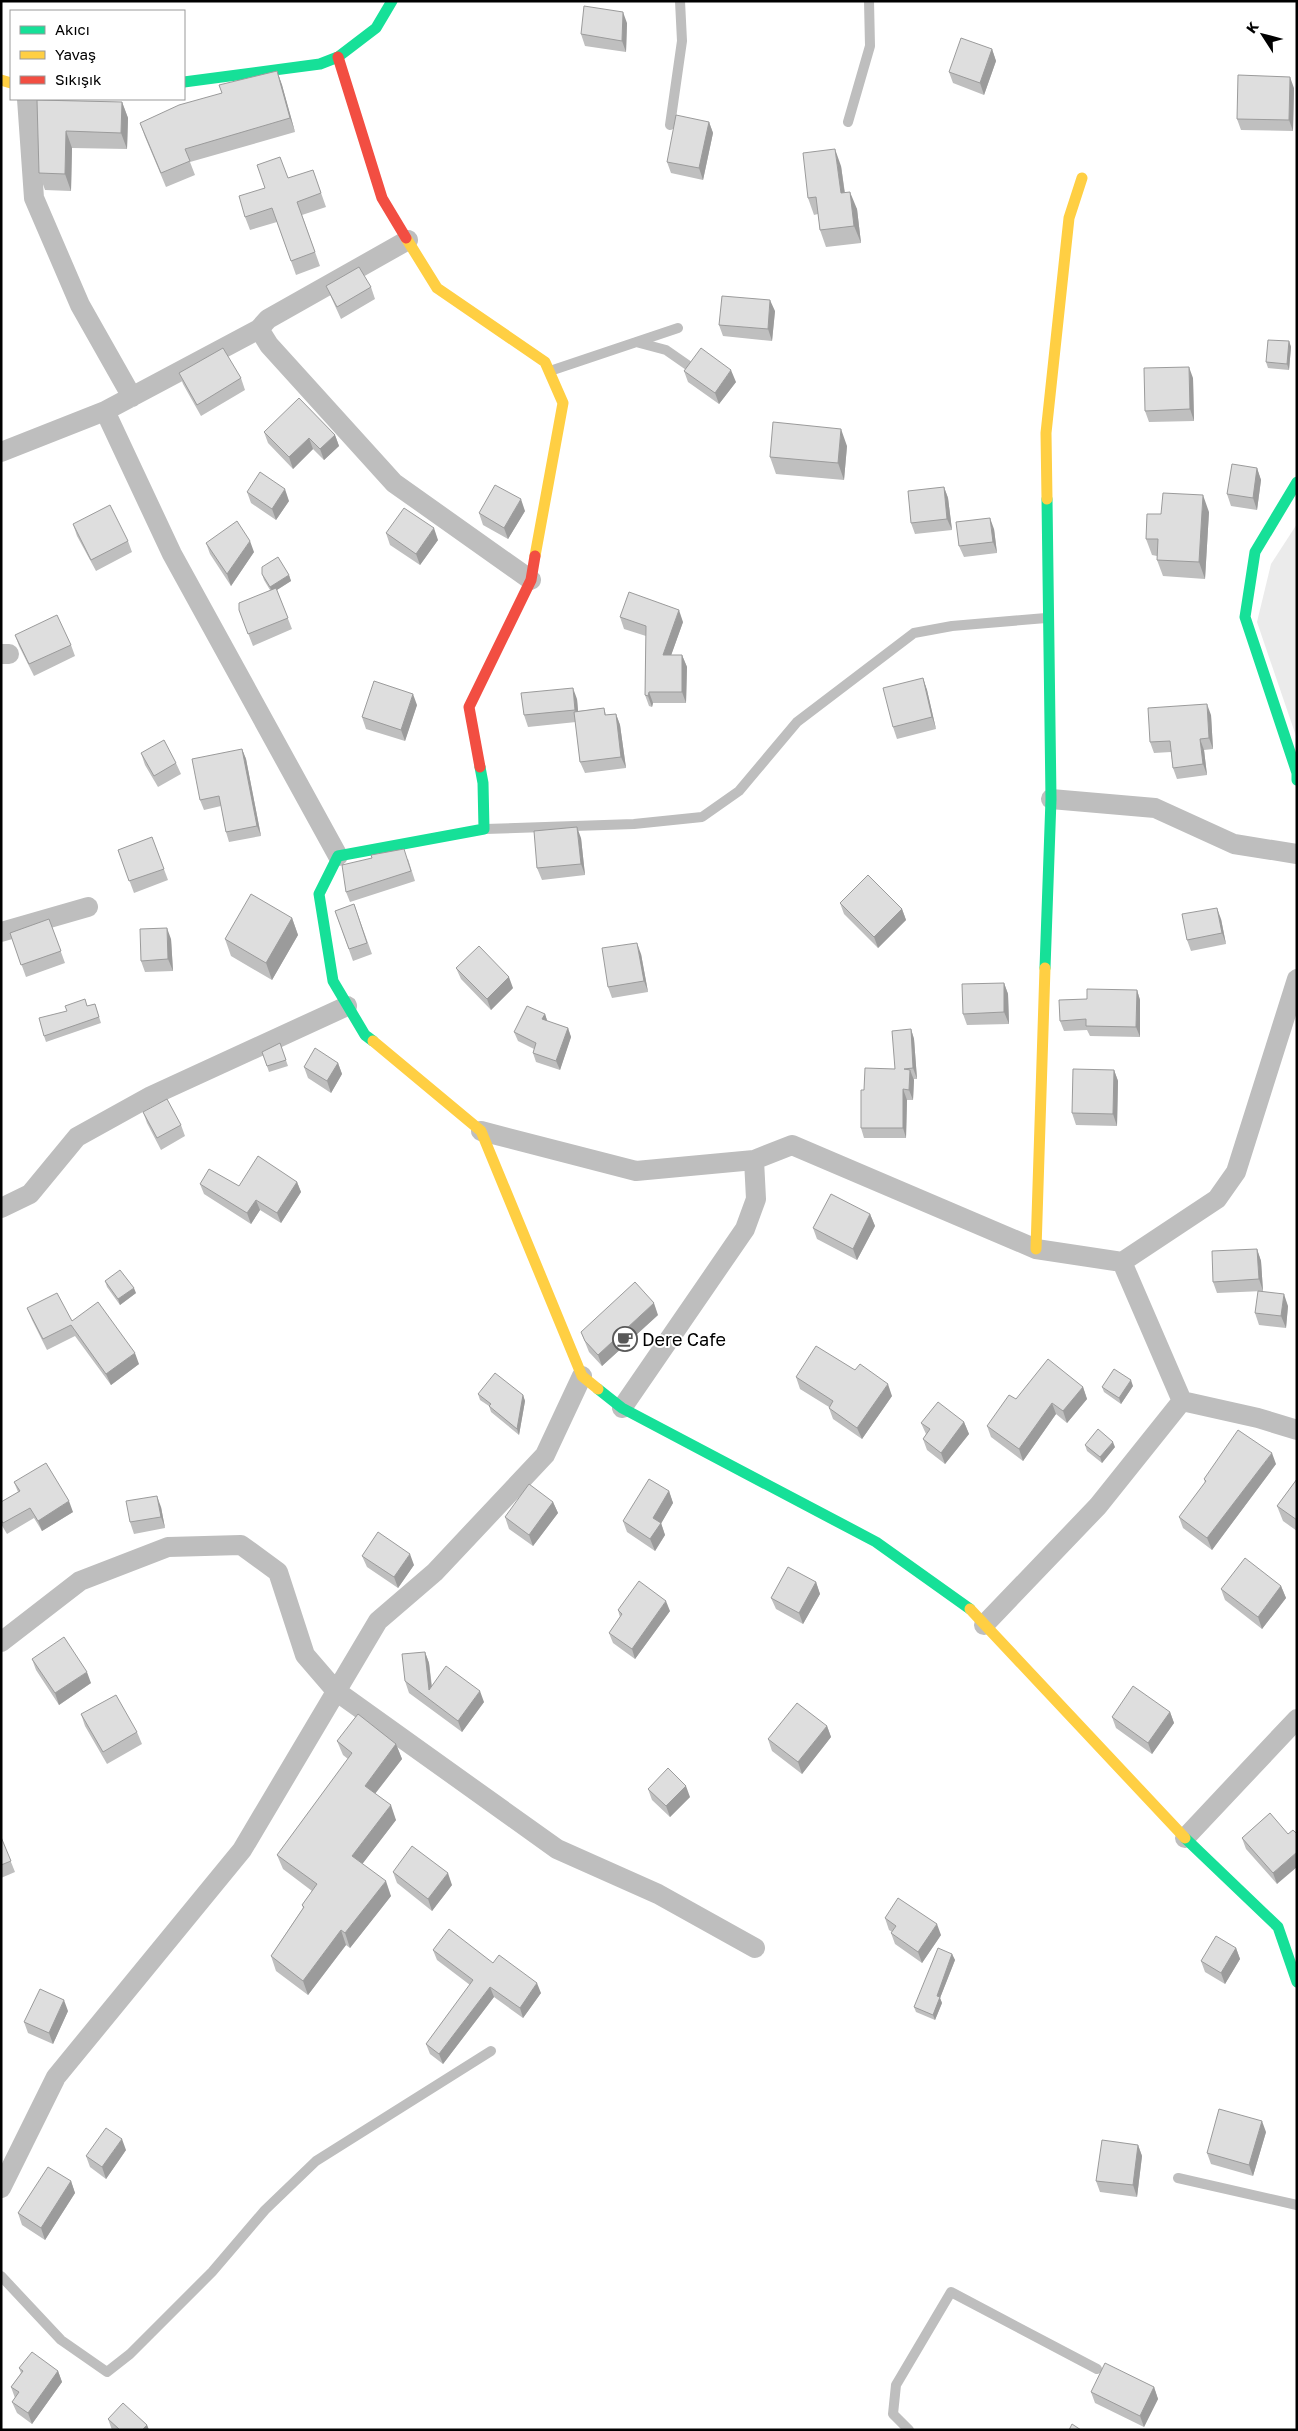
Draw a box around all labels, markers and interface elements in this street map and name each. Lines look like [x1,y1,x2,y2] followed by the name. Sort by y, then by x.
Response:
[10,10,185,100] legend
[1238,10,1288,60] north arrow
[1242,18,1262,36] text: K
[55,20,90,38] text: Akıcı
[55,45,96,63] text: Yavaş
[55,70,102,88] text: Sıkışık
[612,1326,638,1352] cafe icon: Dere Cafe
[642,1328,726,1350] place label: Dere Cafe

